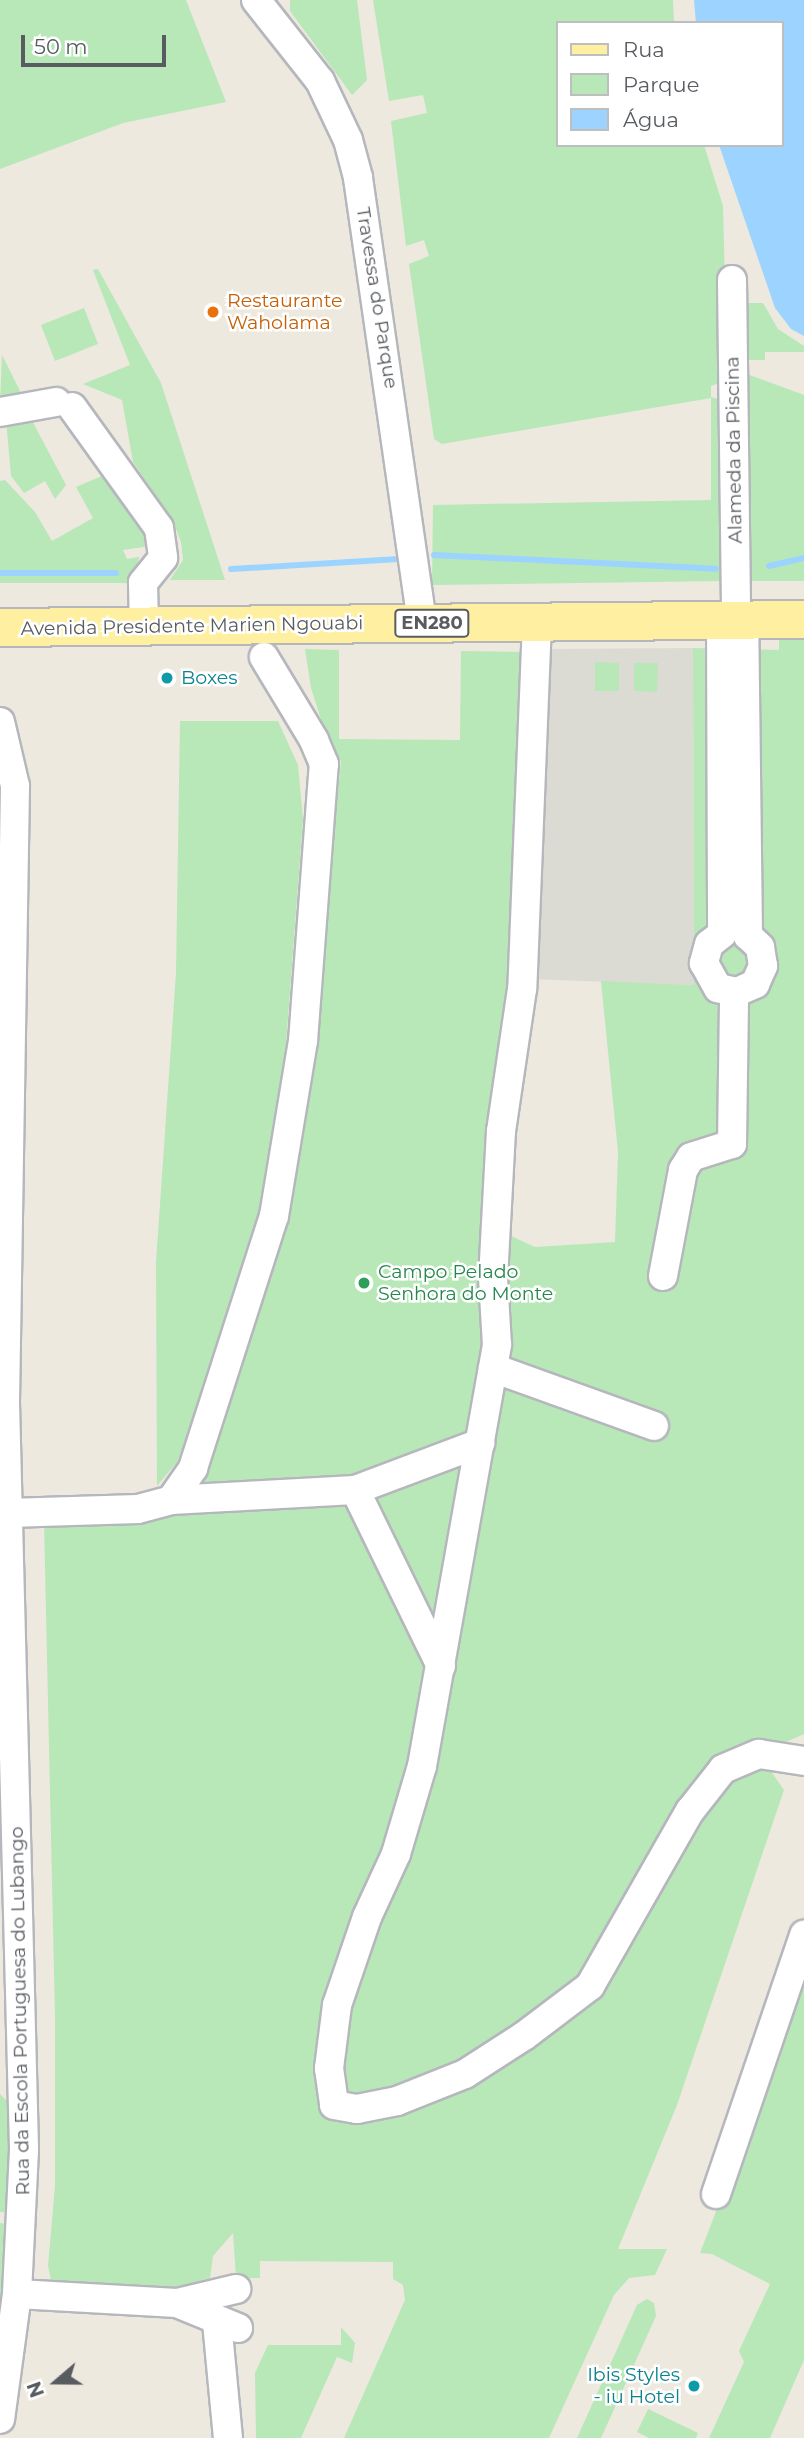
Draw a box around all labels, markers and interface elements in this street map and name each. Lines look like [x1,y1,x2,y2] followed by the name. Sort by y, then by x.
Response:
[24,21,170,65] scale bar
[556,21,783,147] legend
[34,34,88,59] text: 50 m
[623,37,665,62] text: Rua
[623,72,699,97] text: Parque
[623,107,679,132] text: Água
[351,206,403,390] street label: Travessa do Parque
[227,290,343,334] place label: Restaurante Waholama
[205,304,221,320] marker: Restaurante Waholama
[721,356,747,544] street label: Alameda da Piscina
[394,608,471,638] road number: EN280
[20,612,364,640] street label: Avenida Presidente Marien Ngouabi
[181,667,237,689] place label: Boxes
[159,670,175,686] marker: Boxes
[378,1261,553,1305] place label: Campo Pelado Senhora do Monte
[356,1275,372,1291] marker: Campo Pelado Senhora do Monte
[5,1826,35,2196] street label: Rua da Escola Portuguesa do Lubango
[21,2347,91,2417] north arrow
[587,2364,680,2408] place label: Ibis Styles - iu Hotel
[22,2378,49,2401] text: N
[686,2378,702,2394] marker: Ibis Styles - iu Hotel

